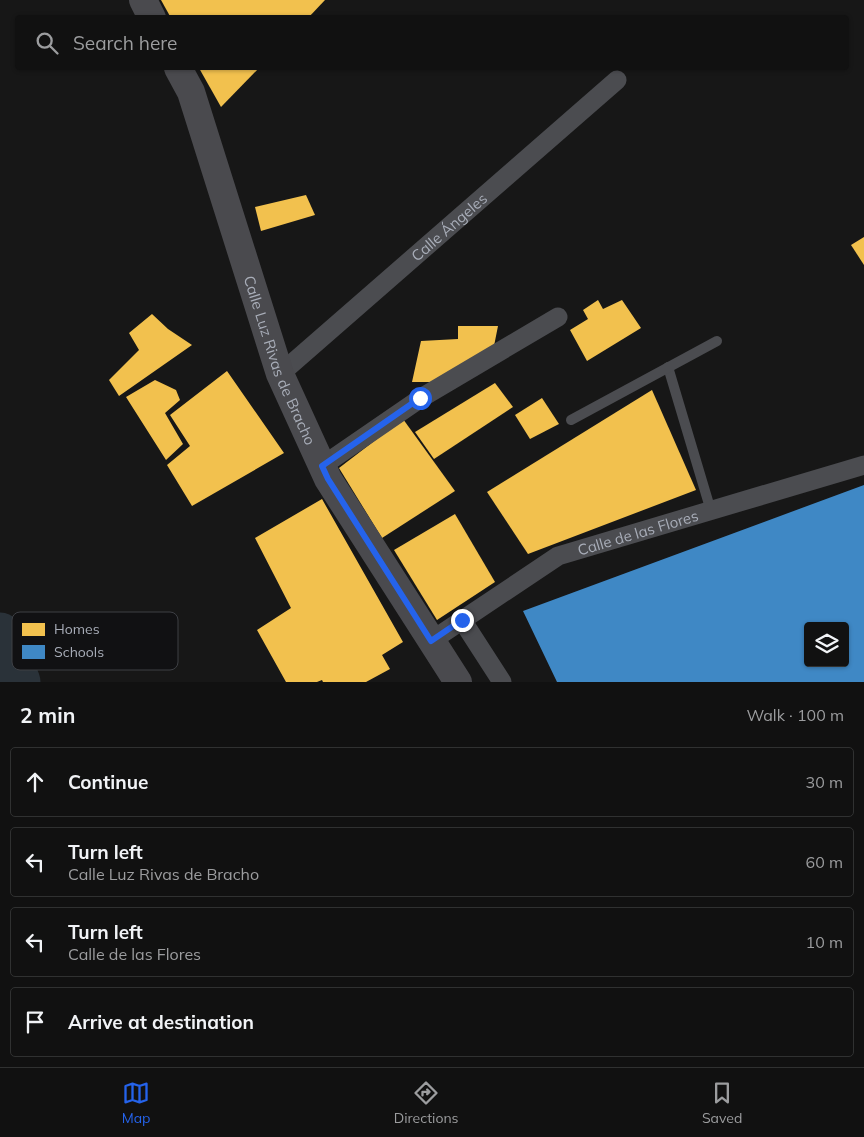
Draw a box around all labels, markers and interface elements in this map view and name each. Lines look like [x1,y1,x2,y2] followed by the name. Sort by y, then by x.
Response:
[15,15,849,70] search box
[33,29,61,57] icon: search
[73,31,177,55] text: Search here
[407,189,491,265] street label: Calle Ángeles
[240,273,321,448] street label: Calle Luz Rivas de Bracho
[409,387,432,410] route start
[575,505,700,559] street label: Calle de las Flores
[451,609,474,632] route end
[12,612,178,670] legend
[54,620,100,638] text: Homes
[804,622,849,667] map controls
[804,622,849,667] button: layers
[54,643,104,661] text: Schools
[20,702,75,728] text: 2 min
[746,705,844,725] text: Walk · 100 m
[21,768,49,796] icon: ahead
[68,770,148,794] text: Continue
[806,772,843,792] text: 30 m
[68,840,143,864] text: Turn left
[21,848,49,876] icon: left
[806,852,843,872] text: 60 m
[68,864,259,884] text: Calle Luz Rivas de Bracho
[68,920,143,944] text: Turn left
[21,928,49,956] icon: left
[806,932,843,952] text: 10 m
[68,944,201,964] text: Calle de las Flores
[21,1008,49,1036] icon: arrive
[68,1010,254,1034] text: Arrive at destination
[122,1079,150,1127] tab: Map
[394,1079,459,1127] tab: Directions
[702,1079,742,1127] tab: Saved

